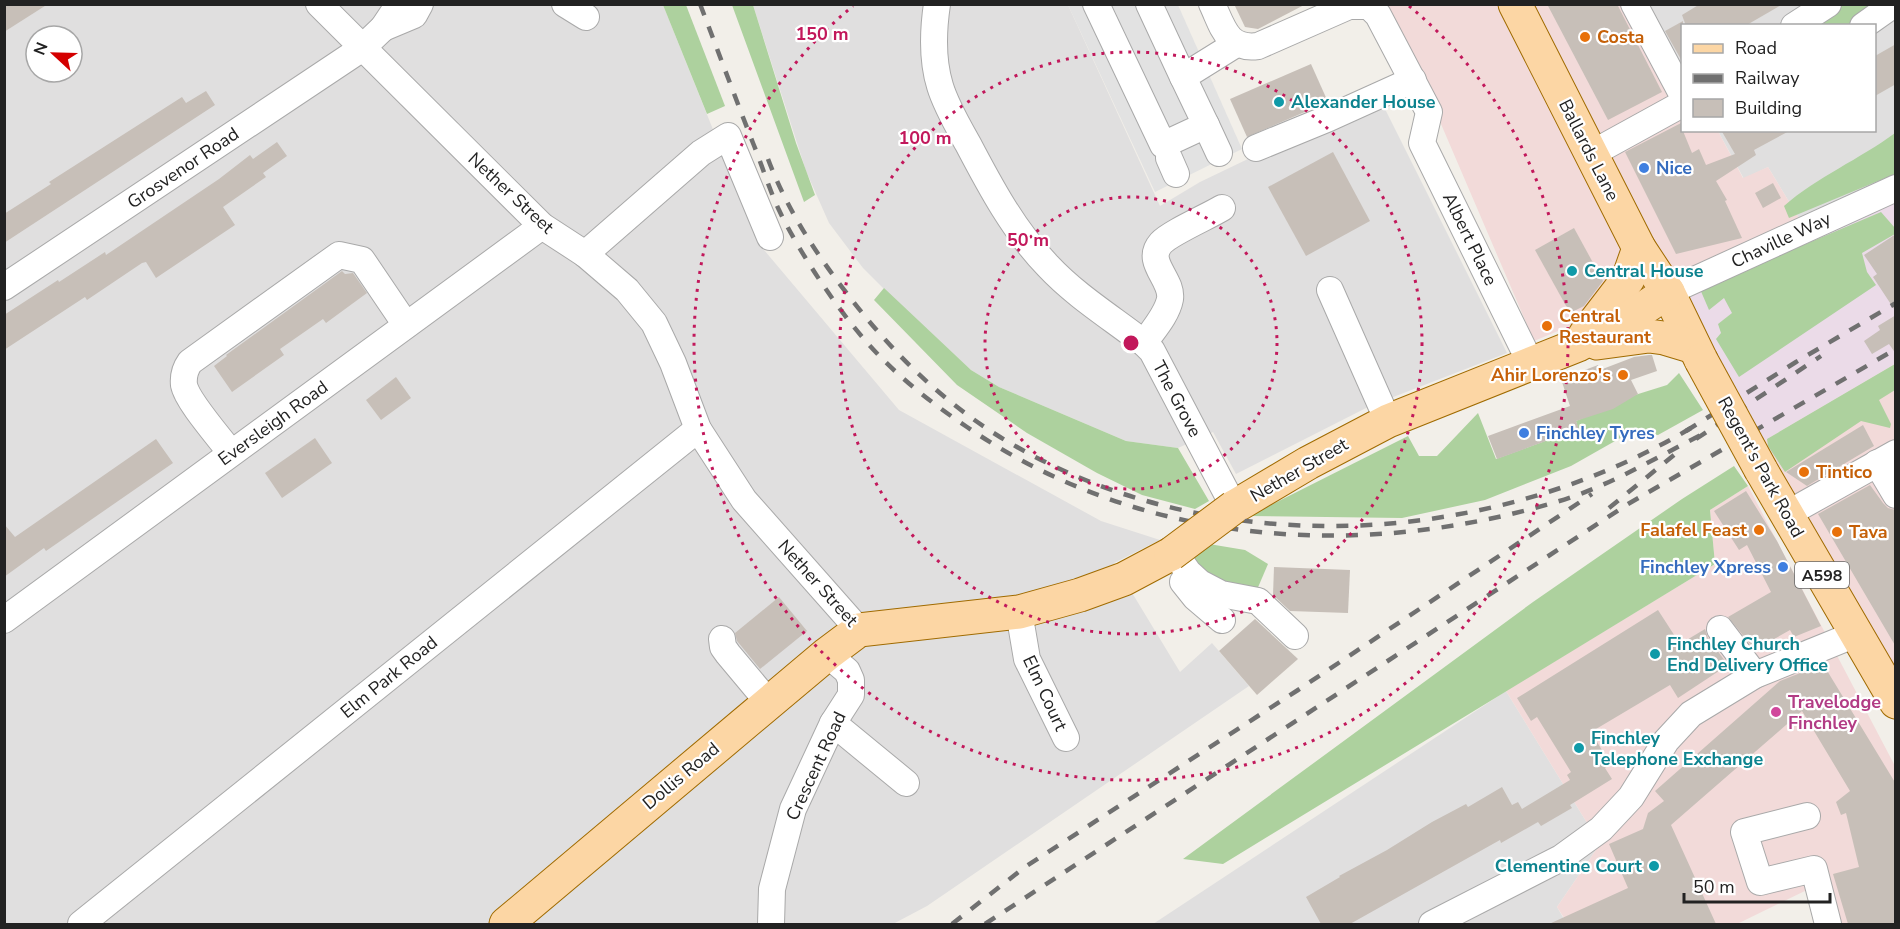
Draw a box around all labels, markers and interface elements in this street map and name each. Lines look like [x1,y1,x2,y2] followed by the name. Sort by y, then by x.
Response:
[795,22,849,46] text: 150 m
[24,24,84,84] north arrow
[1681,24,1876,132] legend
[1597,25,1644,49] place label: Costa
[1578,30,1592,44] marker: Costa
[1735,36,1777,60] text: Road
[29,39,53,58] text: N
[1735,66,1800,90] text: Railway
[1291,90,1436,114] place label: Alexander House
[1272,95,1286,109] marker: Alexander House
[1553,95,1625,205] street label: Ballards Lane
[1735,96,1802,120] text: Building
[122,122,244,214] street label: Grosvenor Road
[898,126,952,150] text: 100 m
[463,147,560,239] street label: Nether Street
[1656,156,1692,180] place label: Nice
[1637,161,1651,175] marker: Nice
[1437,189,1503,289] street label: Albert Place
[1727,206,1835,274] street label: Chaville Way
[1007,228,1049,252] text: 50 m
[1584,259,1704,283] place label: Central House
[1565,264,1579,278] marker: Central House
[1559,304,1651,349] place label: Central Restaurant
[1540,319,1554,333] marker: Central Restaurant
[1121,333,1141,353] centre of rings
[1147,357,1207,441] street label: The Grove
[1491,363,1611,387] place label: Ahir Lorenzo's
[1616,368,1630,382] marker: Ahir Lorenzo's
[213,375,333,471] street label: Eversleigh Road
[1712,392,1810,542] street label: Regent's Park Road
[1536,421,1655,445] place label: Finchley Tyres
[1517,426,1531,440] marker: Finchley Tyres
[1246,432,1353,508] street label: Nether Street
[1816,460,1872,484] place label: Tintico
[1797,465,1811,479] marker: Tintico
[1640,518,1747,542] place label: Falafel Feast
[1849,520,1888,544] place label: Tava
[1752,523,1766,537] marker: Falafel Feast
[1830,525,1844,539] marker: Tava
[773,534,864,632] street label: Nether Street
[1640,555,1771,579] place label: Finchley Xpress
[1776,560,1790,574] marker: Finchley Xpress
[1795,562,1849,588] road number: A598
[335,630,443,724] street label: Elm Park Road
[1667,632,1828,677] place label: Finchley Church End Delivery Office
[1648,647,1662,661] marker: Finchley Church End Delivery Office
[1017,651,1073,735] street label: Elm Court
[1788,690,1881,735] place label: Travelodge Finchley
[1769,705,1783,719] marker: Travelodge Finchley
[780,708,852,824] street label: Crescent Road
[1591,726,1763,771] place label: Finchley Telephone Exchange
[638,737,724,815] street label: Dollis Road
[1572,741,1586,755] marker: Finchley Telephone Exchange
[1495,854,1642,878] place label: Clementine Court
[1647,859,1661,873] marker: Clementine Court
[1684,866,1830,904] scale bar
[1693,875,1735,899] text: 50 m

